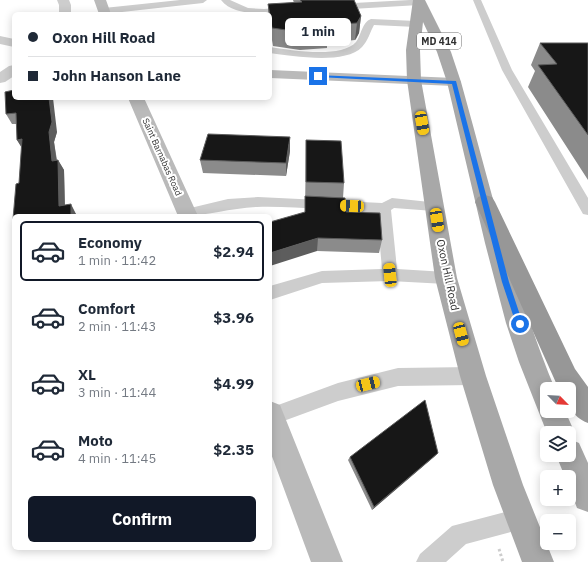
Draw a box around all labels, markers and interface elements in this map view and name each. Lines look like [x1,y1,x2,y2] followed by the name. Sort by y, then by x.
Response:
[285,18,351,46] callout: 1 min
[301,23,335,40] text: 1 min
[52,28,155,47] text: Oxon Hill Road
[417,33,461,49] road number: MD 414
[52,66,181,85] text: John Hanson Lane
[309,67,327,85] route end
[414,110,430,136] car
[140,116,185,197] street label: Saint Barnabas Road
[340,199,364,213] car
[429,207,445,233] car
[30,233,66,269] icon: car
[78,233,142,252] text: Economy
[434,238,462,312] street label: Oxon Hill Road
[213,242,254,261] text: $2.94
[78,252,156,269] text: 1 min · 11:42
[383,262,397,288] car
[30,299,66,335] icon: car
[78,299,135,318] text: Comfort
[213,308,254,327] text: $3.96
[511,315,529,333] route start
[78,318,156,335] text: 2 min · 11:43
[452,321,470,347] car
[30,365,66,401] icon: car
[78,365,96,384] text: XL
[213,374,254,393] text: $4.99
[355,375,381,393] car
[540,382,576,418] north arrow
[540,382,576,550] map controls
[78,384,156,401] text: 3 min · 11:44
[540,426,576,462] button: layers
[30,431,66,467] icon: car
[78,431,113,450] text: Moto
[213,440,254,459] text: $2.35
[78,450,156,467] text: 4 min · 11:45
[540,470,576,506] button: +
[28,496,256,542] button: Confirm
[540,514,576,550] button: −

